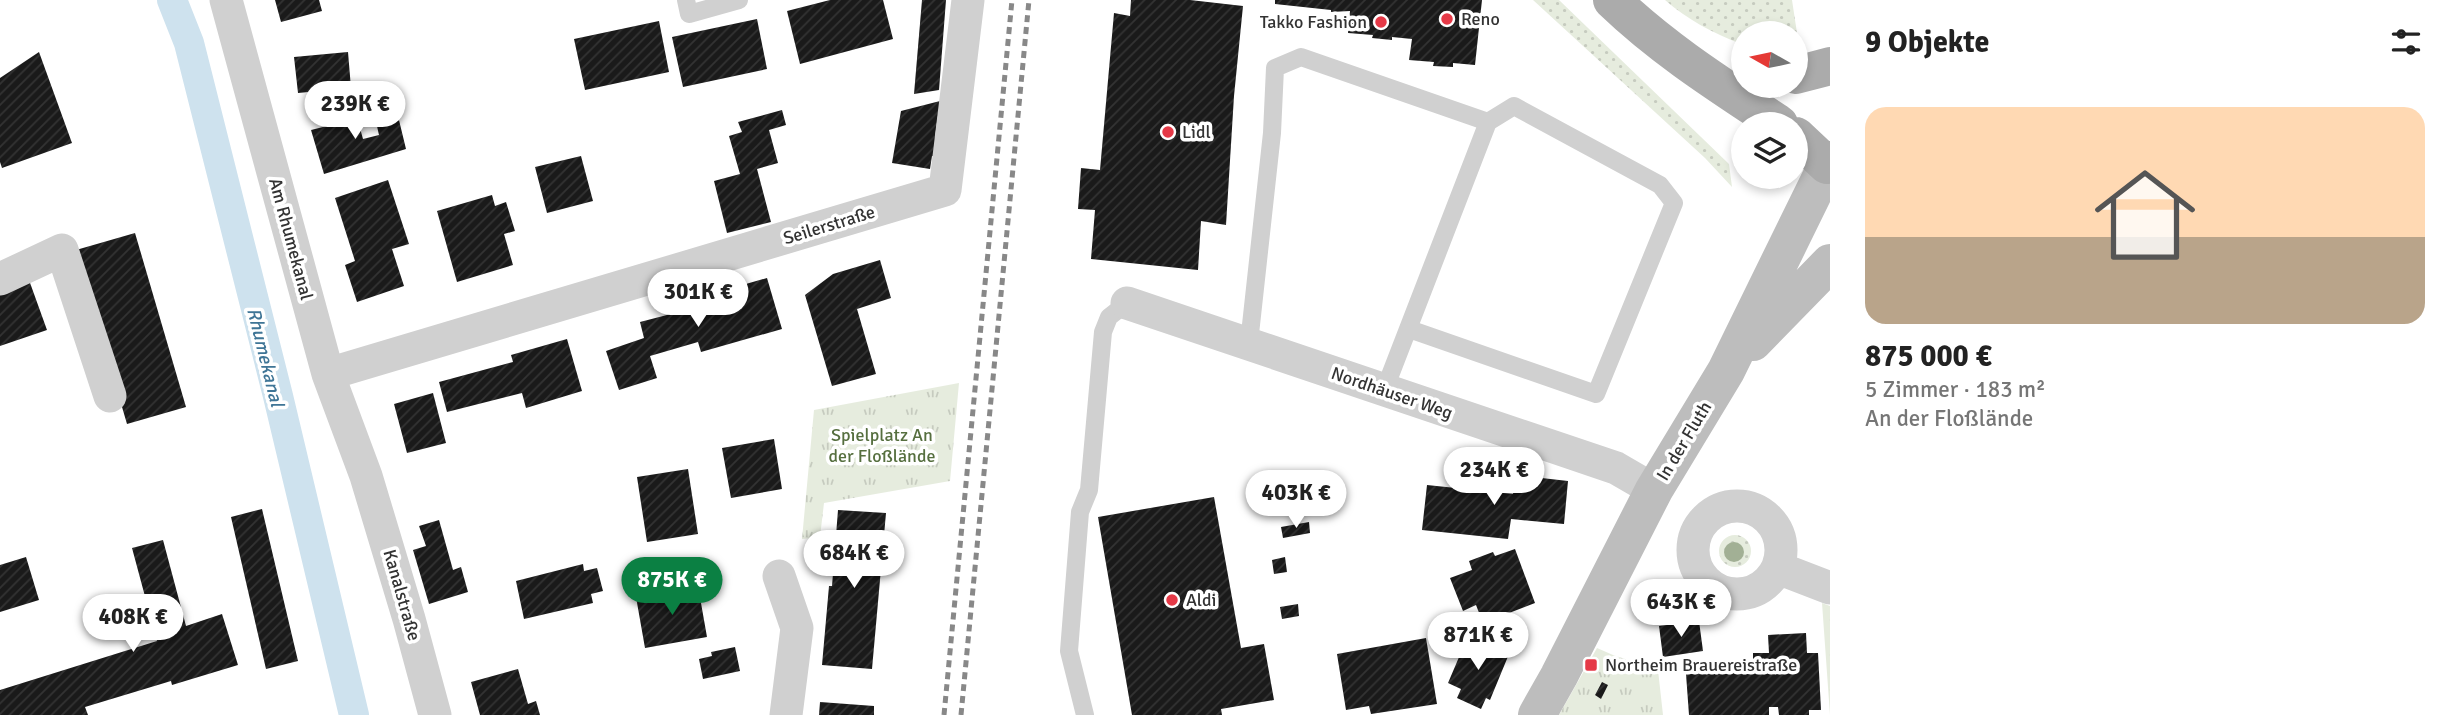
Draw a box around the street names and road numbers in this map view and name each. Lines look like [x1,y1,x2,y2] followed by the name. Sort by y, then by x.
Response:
[264,176,318,302] street label: Am Rhumekanal
[780,201,878,249] street label: Seilerstraße
[1328,362,1456,424] street label: Nordhäuser Weg
[1652,397,1716,485] street label: In der Fluth
[378,547,426,643] street label: Kanalstraße

